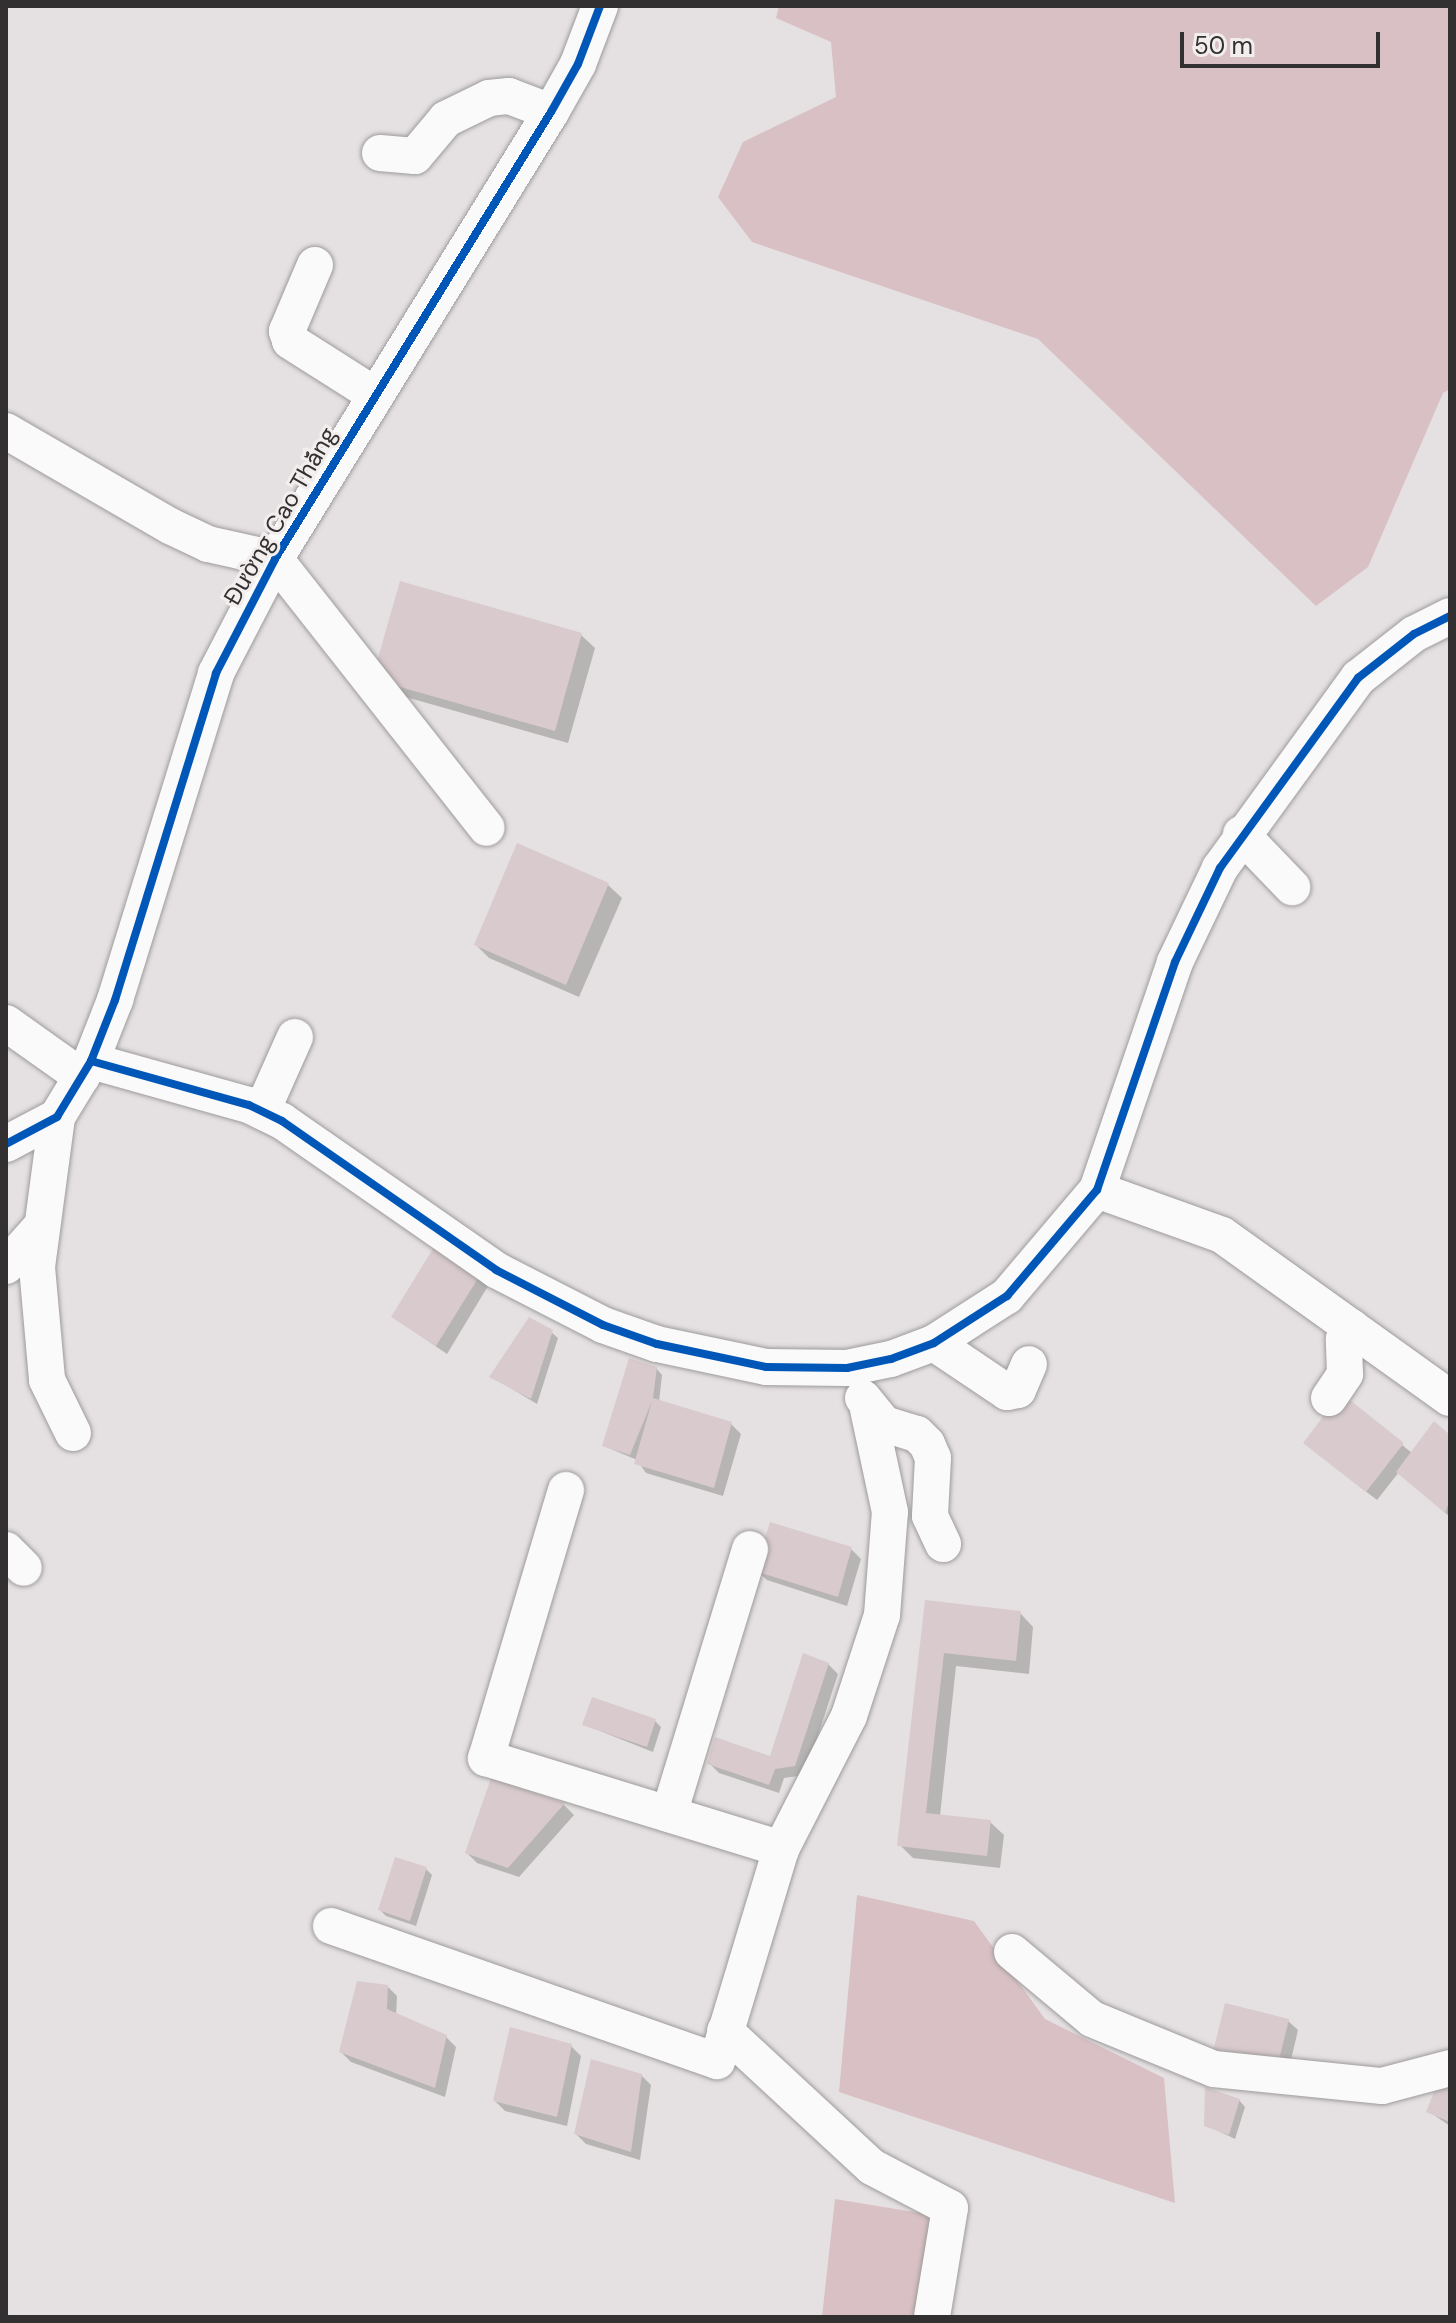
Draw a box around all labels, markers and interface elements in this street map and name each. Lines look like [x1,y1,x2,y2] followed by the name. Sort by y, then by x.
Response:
[1184,16,1384,66] scale bar
[1194,30,1253,61] text: 50 m
[217,422,343,610] street label: Đường Cao Thắng

